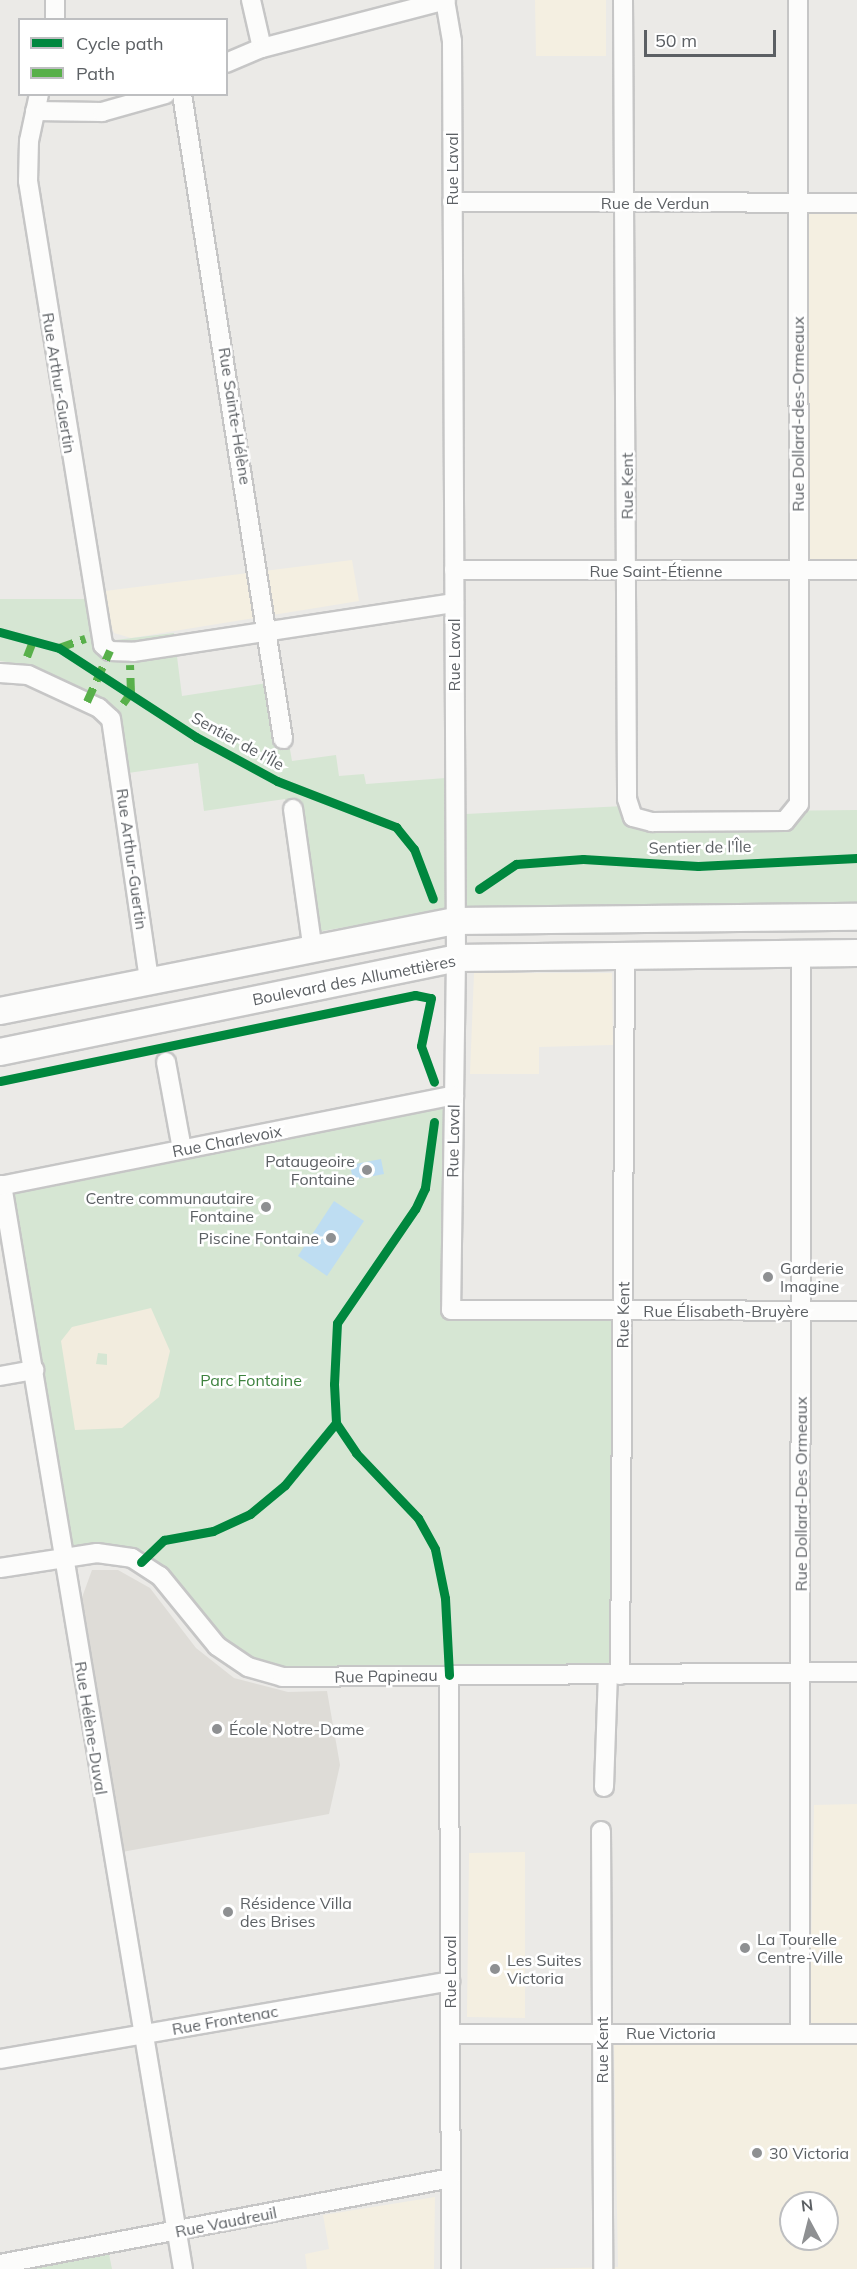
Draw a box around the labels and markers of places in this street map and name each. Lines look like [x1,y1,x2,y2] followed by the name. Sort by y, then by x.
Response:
[265,1151,355,1189] place label: Pataugeoire Fontaine
[360,1163,374,1177] marker: Pataugeoire Fontaine
[86,1188,254,1226] place label: Centre communautaire Fontaine
[259,1200,273,1214] marker: Centre communautaire Fontaine
[199,1228,319,1248] place label: Piscine Fontaine
[324,1231,338,1245] marker: Piscine Fontaine
[780,1258,844,1296] place label: Garderie Imagine
[761,1270,775,1284] marker: Garderie Imagine
[229,1719,364,1739] place label: École Notre-Dame
[210,1722,224,1736] marker: École Notre-Dame
[240,1893,352,1931] place label: Résidence Villa des Brises
[221,1905,235,1919] marker: Résidence Villa des Brises
[757,1929,843,1967] place label: La Tourelle Centre-Ville
[738,1941,752,1955] marker: La Tourelle Centre-Ville
[507,1950,582,1988] place label: Les Suites Victoria
[488,1962,502,1976] marker: Les Suites Victoria
[769,2143,849,2163] place label: 30 Victoria
[750,2146,764,2160] marker: 30 Victoria

